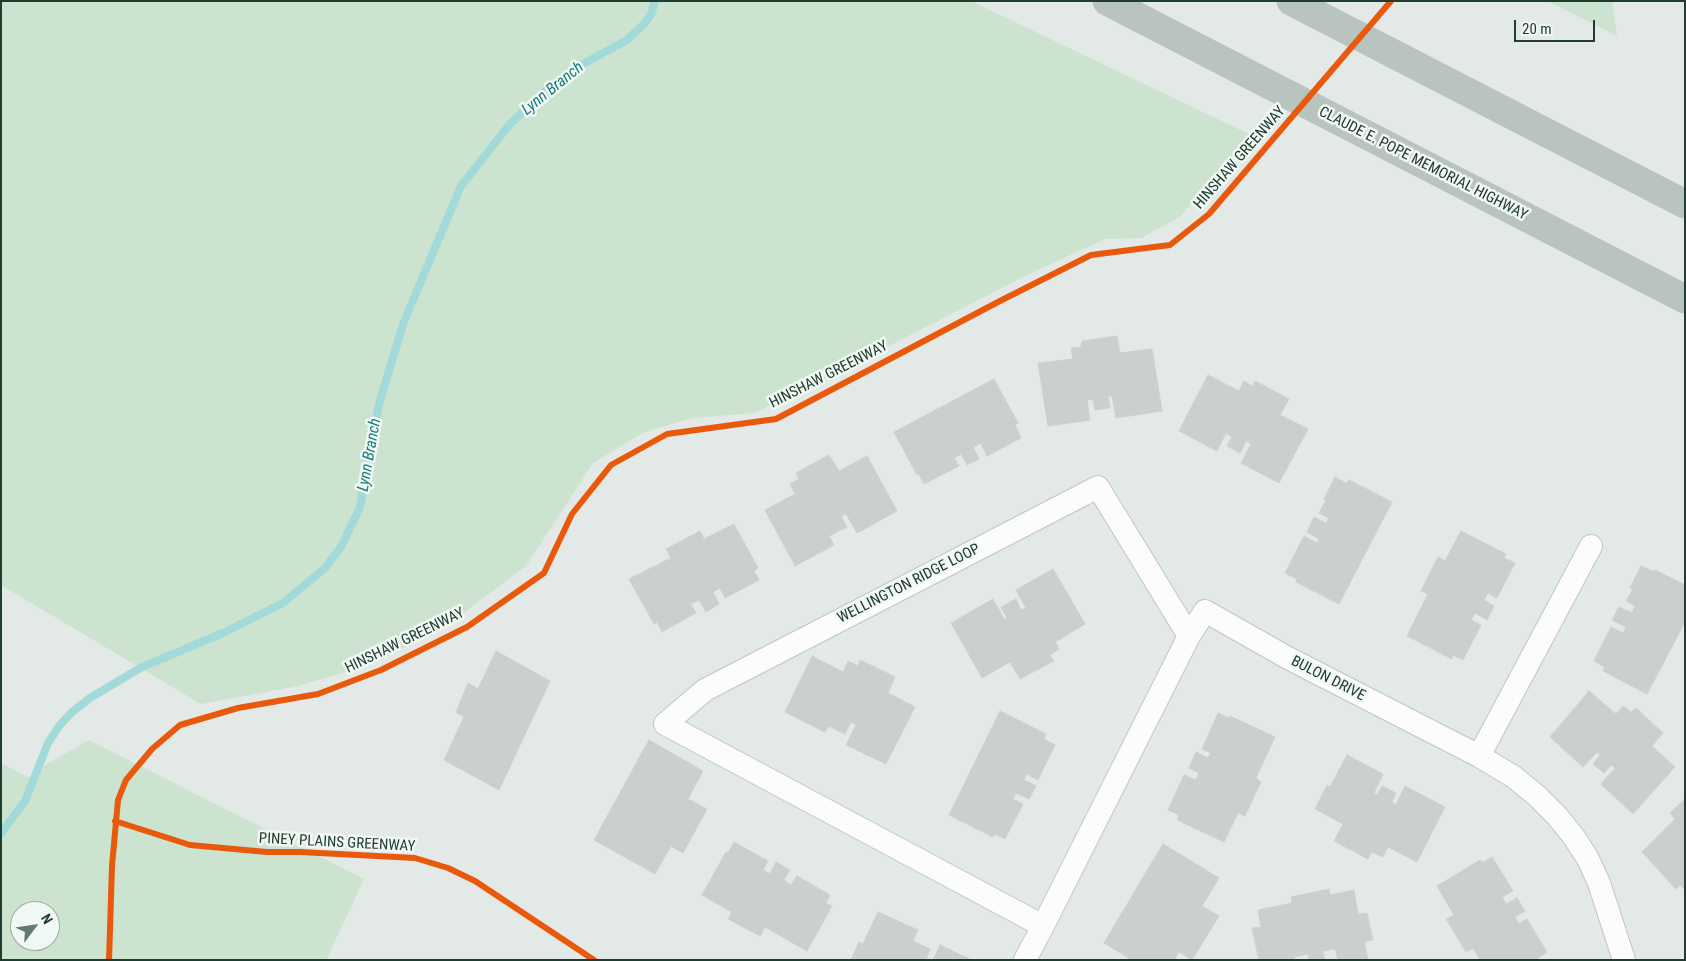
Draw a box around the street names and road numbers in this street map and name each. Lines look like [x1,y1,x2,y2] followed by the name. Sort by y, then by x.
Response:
[1190,103,1290,213] street label: HINSHAW GREENWAY
[1316,103,1530,225] street label: CLAUDE E. POPE MEMORIAL HIGHWAY
[767,337,891,413] street label: HINSHAW GREENWAY
[835,540,983,628] street label: WELLINGTON RIDGE LOOP
[342,604,468,678] street label: HINSHAW GREENWAY
[1288,653,1368,705] street label: BULON DRIVE
[258,830,416,856] street label: PINEY PLAINS GREENWAY

